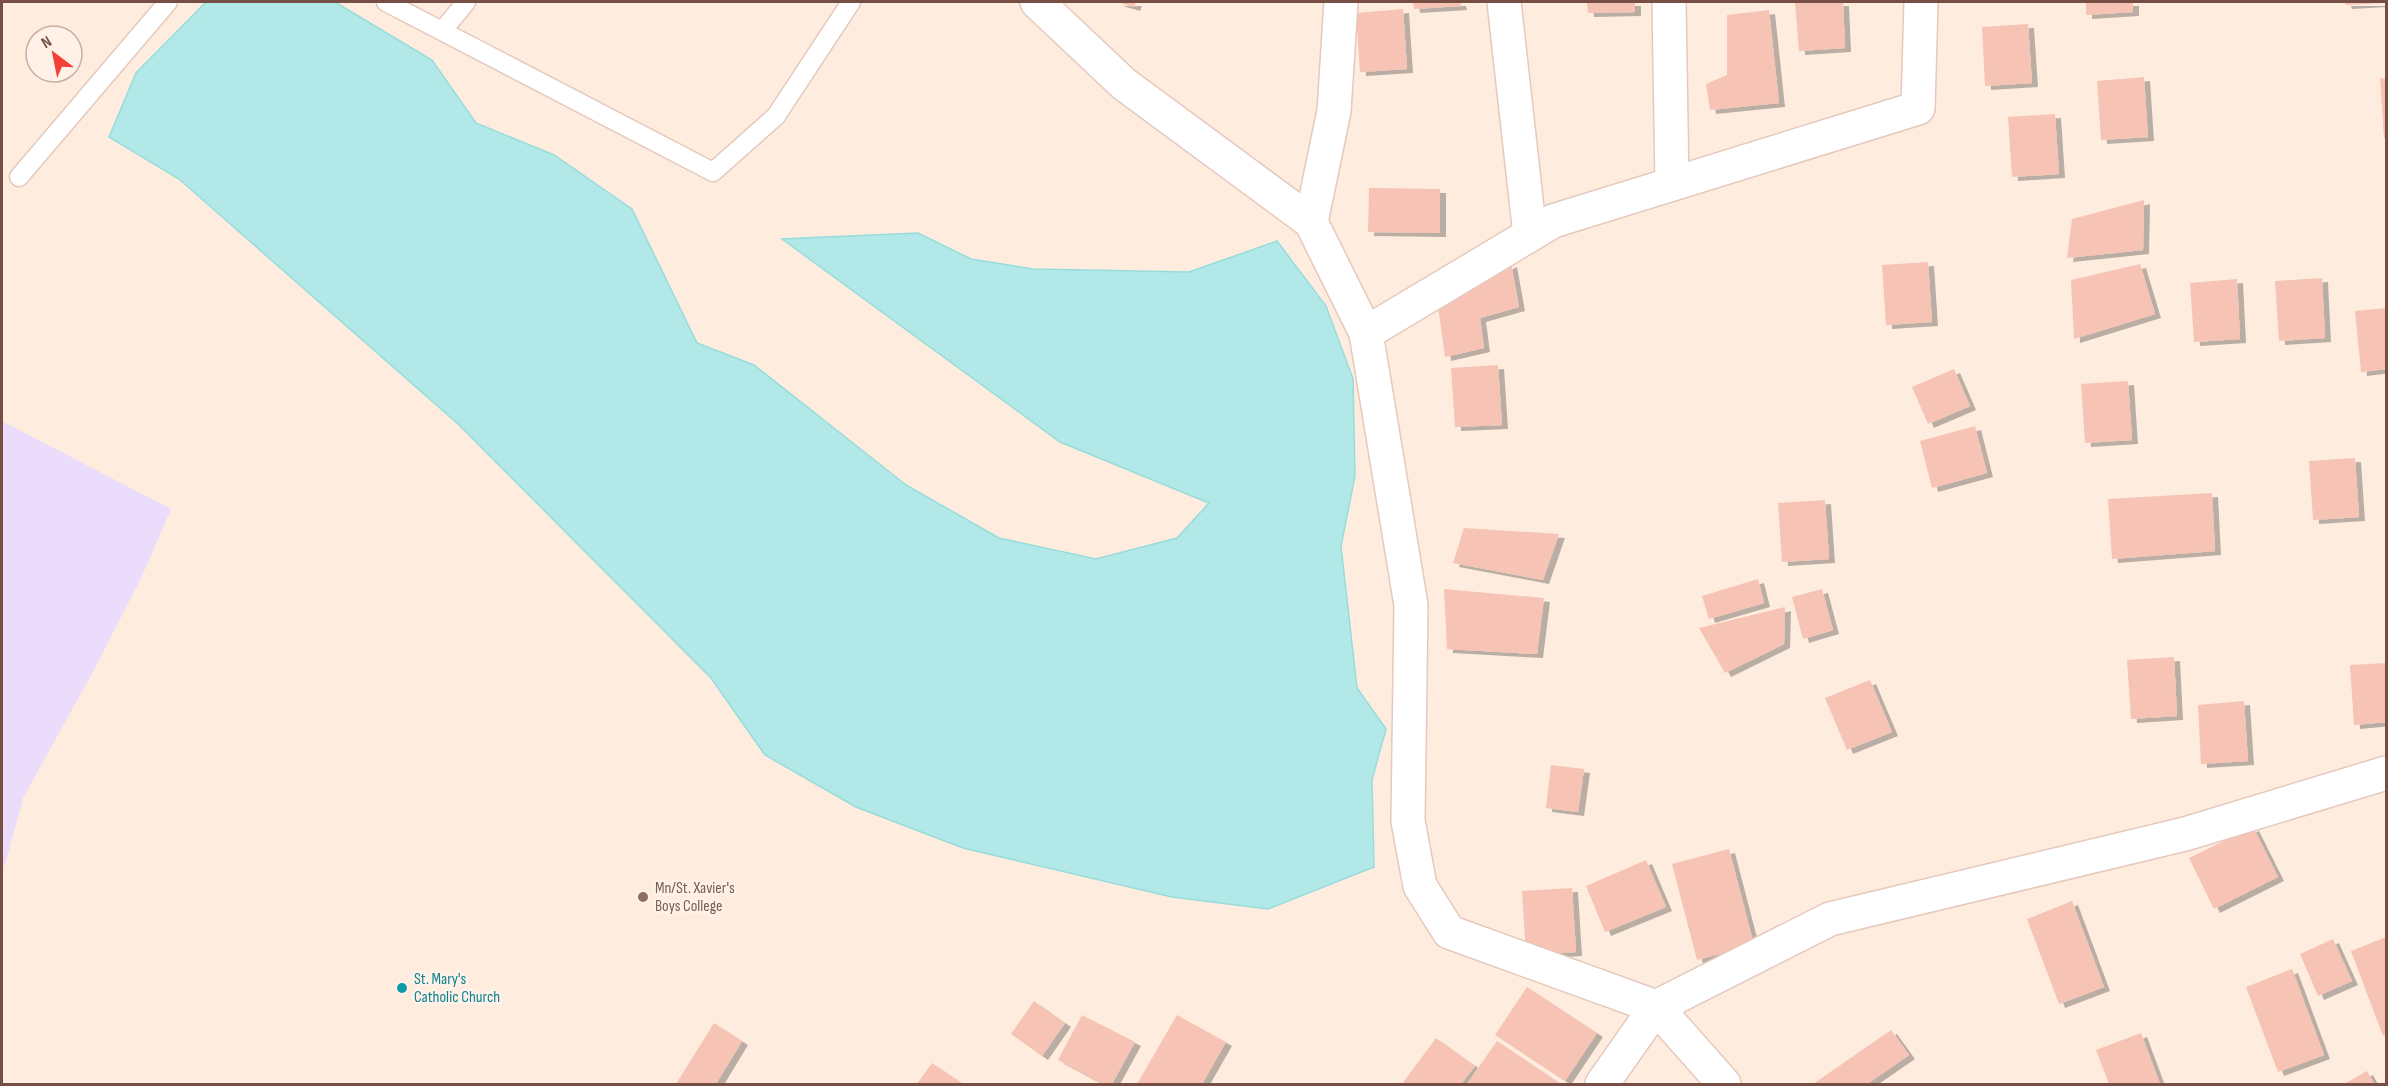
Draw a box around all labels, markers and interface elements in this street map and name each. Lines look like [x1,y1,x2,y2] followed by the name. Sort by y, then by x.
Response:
[24,24,84,84] north arrow
[38,32,56,53] text: N
[655,879,735,916] place label: Mn/St. Xavier's Boys College
[636,890,650,904] marker: Mn/St. Xavier's Boys College
[414,970,500,1007] place label: St. Mary's Catholic Church
[395,981,409,995] marker: St. Mary's Catholic Church

